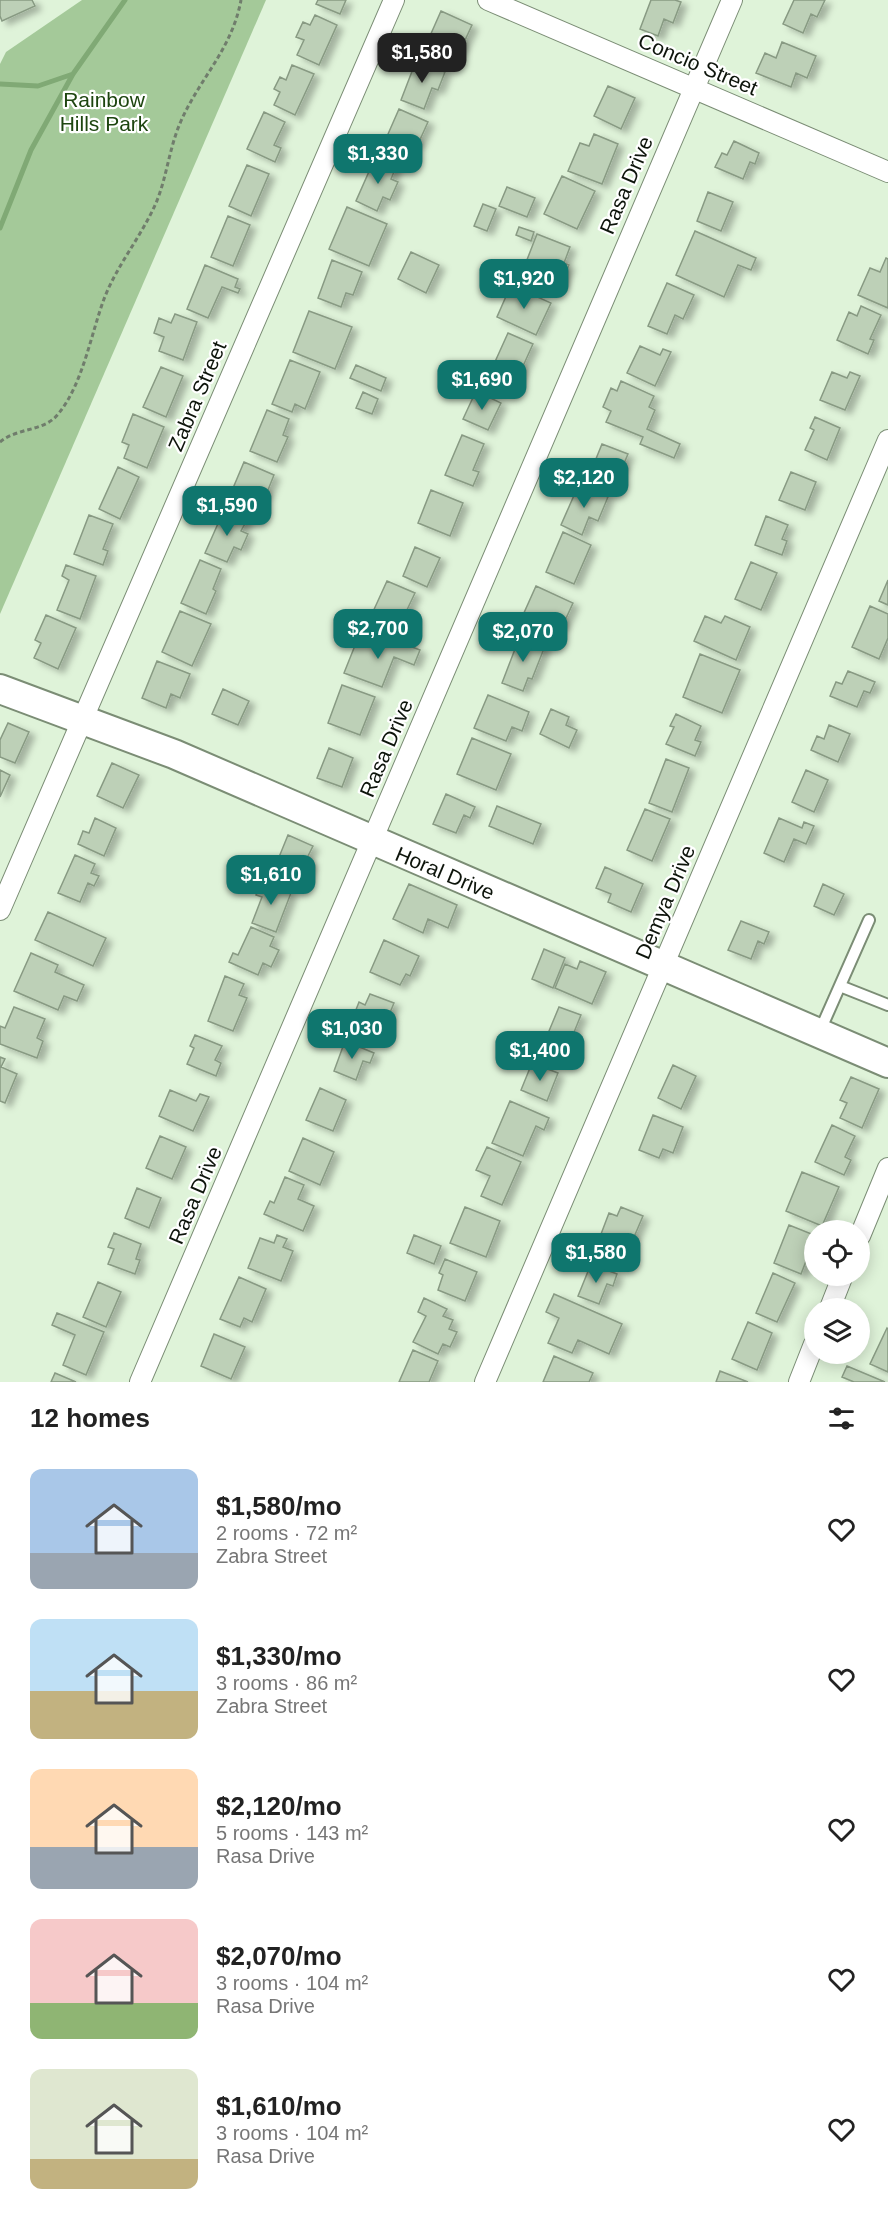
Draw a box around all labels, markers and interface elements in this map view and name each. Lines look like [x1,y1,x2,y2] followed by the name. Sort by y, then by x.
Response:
[635,29,761,100] street label: Concio Street
[373,33,471,84] pin: $1,580
[391,41,453,63] text: $1,580
[60,88,149,135] park label: Rainbow Hills Park
[595,133,657,237] street label: Rasa Drive
[329,134,427,185] pin: $1,330
[347,142,409,164] text: $1,330
[475,259,573,310] pin: $1,920
[493,267,555,289] text: $1,920
[164,338,230,454] street label: Zabra Street
[433,360,531,411] pin: $1,690
[451,368,513,390] text: $1,690
[535,458,633,509] pin: $2,120
[553,466,615,488] text: $2,120
[178,486,276,537] pin: $1,590
[196,494,258,516] text: $1,590
[329,609,427,660] pin: $2,700
[474,612,572,663] pin: $2,070
[347,617,409,639] text: $2,700
[492,620,554,642] text: $2,070
[355,696,417,800] street label: Rasa Drive
[392,842,498,904] street label: Horal Drive
[631,842,699,962] street label: Demya Drive
[222,855,320,906] pin: $1,610
[240,863,302,885] text: $1,610
[303,1009,401,1060] pin: $1,030
[321,1017,383,1039] text: $1,030
[491,1031,589,1082] pin: $1,400
[509,1039,571,1061] text: $1,400
[164,1143,226,1247] street label: Rasa Drive
[804,1220,870,1364] map controls
[804,1220,870,1286] button: locate
[547,1233,645,1284] pin: $1,580
[565,1241,627,1263] text: $1,580
[804,1298,870,1364] button: layers
[825,1402,858,1435] icon: filters
[30,1403,150,1433] text: 12 homes
[216,1491,342,1521] text: $1,580/mo
[78,1493,150,1565] icon: home
[825,1513,858,1546] icon: heart
[216,1522,357,1544] text: 2 rooms · 72 m²
[216,1545,327,1567] text: Zabra Street
[216,1641,342,1671] text: $1,330/mo
[78,1643,150,1715] icon: home
[825,1663,858,1696] icon: heart
[216,1672,357,1694] text: 3 rooms · 86 m²
[216,1695,327,1717] text: Zabra Street
[216,1791,342,1821] text: $2,120/mo
[78,1793,150,1865] icon: home
[825,1813,858,1846] icon: heart
[216,1822,368,1844] text: 5 rooms · 143 m²
[216,1845,315,1867] text: Rasa Drive
[216,1941,342,1971] text: $2,070/mo
[78,1943,150,2015] icon: home
[825,1963,858,1996] icon: heart
[216,1972,368,1994] text: 3 rooms · 104 m²
[216,1995,315,2017] text: Rasa Drive
[216,2091,342,2121] text: $1,610/mo
[78,2093,150,2165] icon: home
[825,2113,858,2146] icon: heart
[216,2122,368,2144] text: 3 rooms · 104 m²
[216,2145,315,2167] text: Rasa Drive

